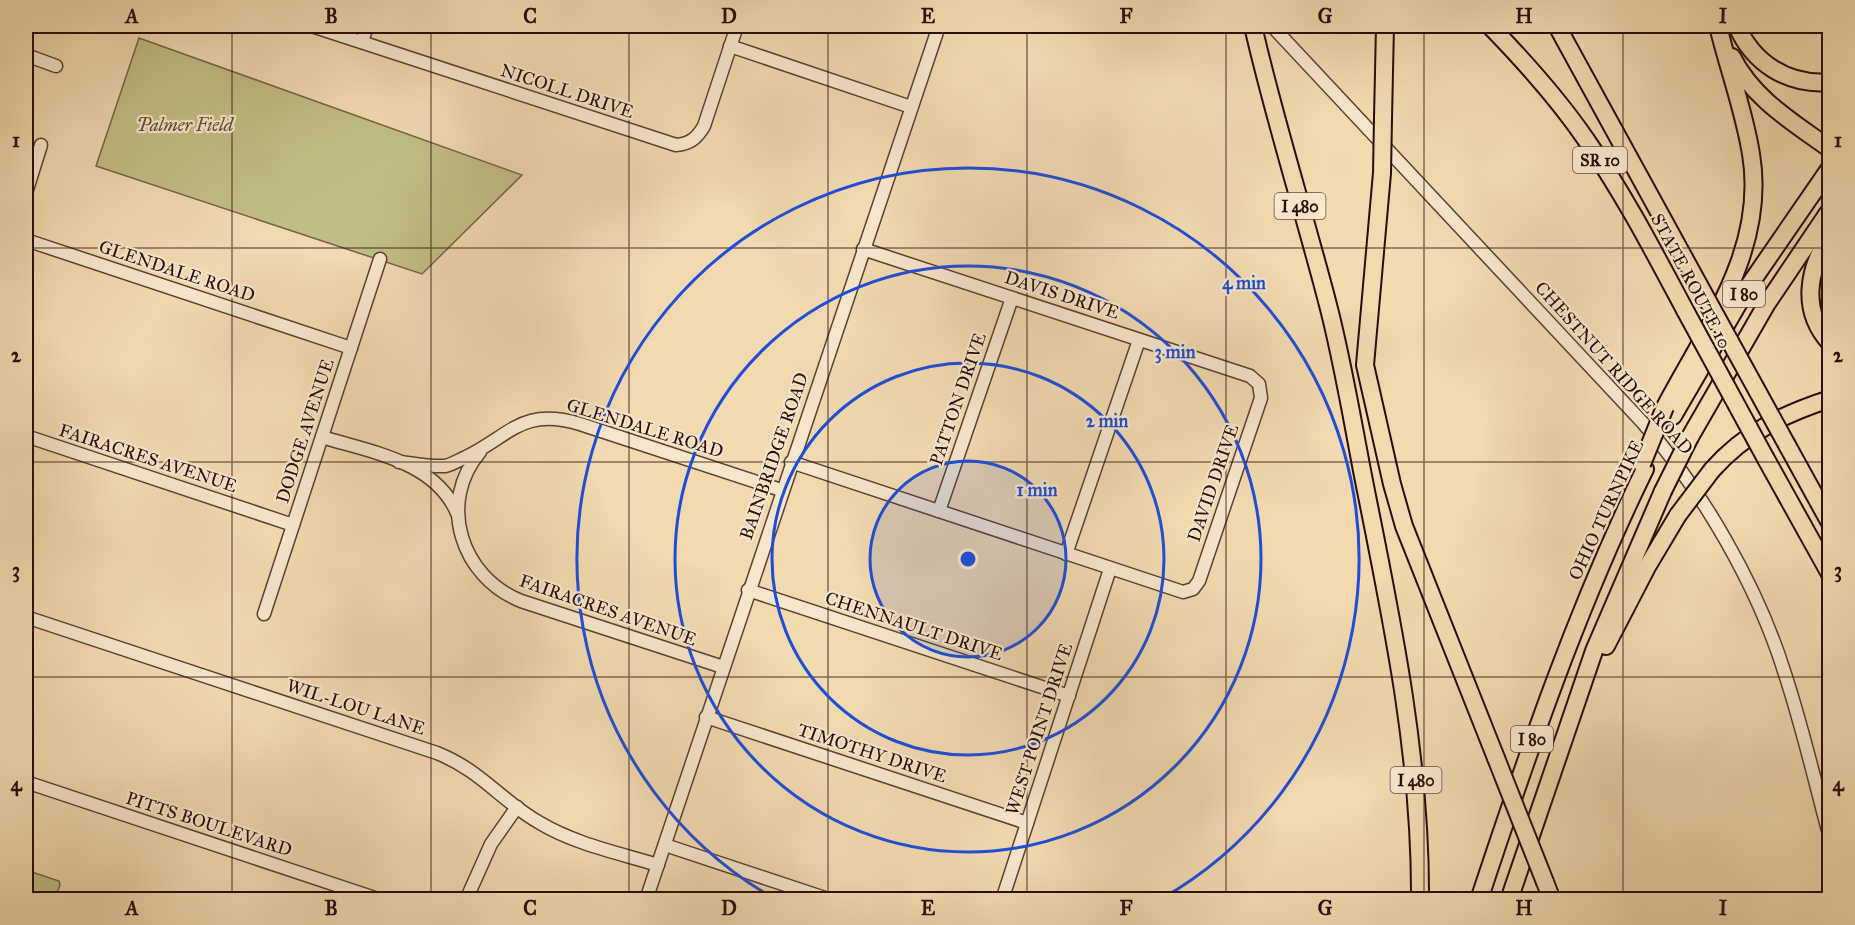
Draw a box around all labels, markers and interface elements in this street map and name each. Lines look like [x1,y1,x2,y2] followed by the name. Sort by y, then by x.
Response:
[123,4,139,28] text: A
[324,4,338,28] text: B
[523,4,537,28] text: C
[721,4,737,28] text: D
[921,4,936,28] text: E
[1119,4,1133,28] text: F
[1318,4,1333,28] text: G
[1515,4,1533,28] text: H
[1719,4,1728,28] text: I
[498,59,637,123] street label: NICOLL DRIVE
[137,114,235,136] park label: Palmer Field
[12,128,20,152] text: 1
[1834,128,1842,152] text: 1
[1573,147,1627,173] road number: SR 10
[1274,193,1326,219] road number: I 480
[1646,210,1736,352] street label: STATE ROUTE 10
[96,235,258,307] street label: GLENDALE ROAD
[1002,266,1122,324] street label: DAVIS DRIVE
[1222,272,1266,295] text: 4 min
[1530,277,1698,459] street label: CHESTNUT RIDGE ROAD
[1723,281,1765,307] road number: I 80
[925,330,991,468] street label: PATTON DRIVE
[1155,341,1196,364] text: 3 min
[11,343,22,367] text: 2
[1833,343,1844,367] text: 2
[271,356,339,506] street label: DODGE AVENUE
[735,369,813,543] street label: BAINBRIDGE ROAD
[564,394,726,462] street label: GLENDALE ROAD
[1086,410,1129,432] text: 2 min
[56,419,240,497] street label: FAIRACRES AVENUE
[1183,421,1243,545] street label: DAVID DRIVE
[1564,436,1648,584] street label: OHIO TURNPIKE
[1017,479,1058,501] text: 1 min
[958,549,978,569] centre of rings
[12,558,20,583] text: 3
[1834,558,1842,583] text: 3
[517,569,699,651] street label: FAIRACRES AVENUE
[822,587,1006,665] street label: CHENNAULT DRIVE
[1001,640,1077,818] street label: WEST POINT DRIVE
[284,674,428,740] street label: WIL-LOU LANE
[795,719,949,787] street label: TIMOTHY DRIVE
[1511,726,1553,752] road number: I 80
[1390,767,1442,793] road number: I 480
[10,772,22,797] text: 4
[1832,772,1844,797] text: 4
[123,787,295,861] street label: PITTS BOULEVARD
[123,896,139,920] text: A
[324,896,338,920] text: B
[523,896,537,920] text: C
[721,896,737,920] text: D
[921,896,936,920] text: E
[1119,896,1133,920] text: F
[1318,896,1333,920] text: G
[1515,896,1533,920] text: H
[1719,896,1728,920] text: I

